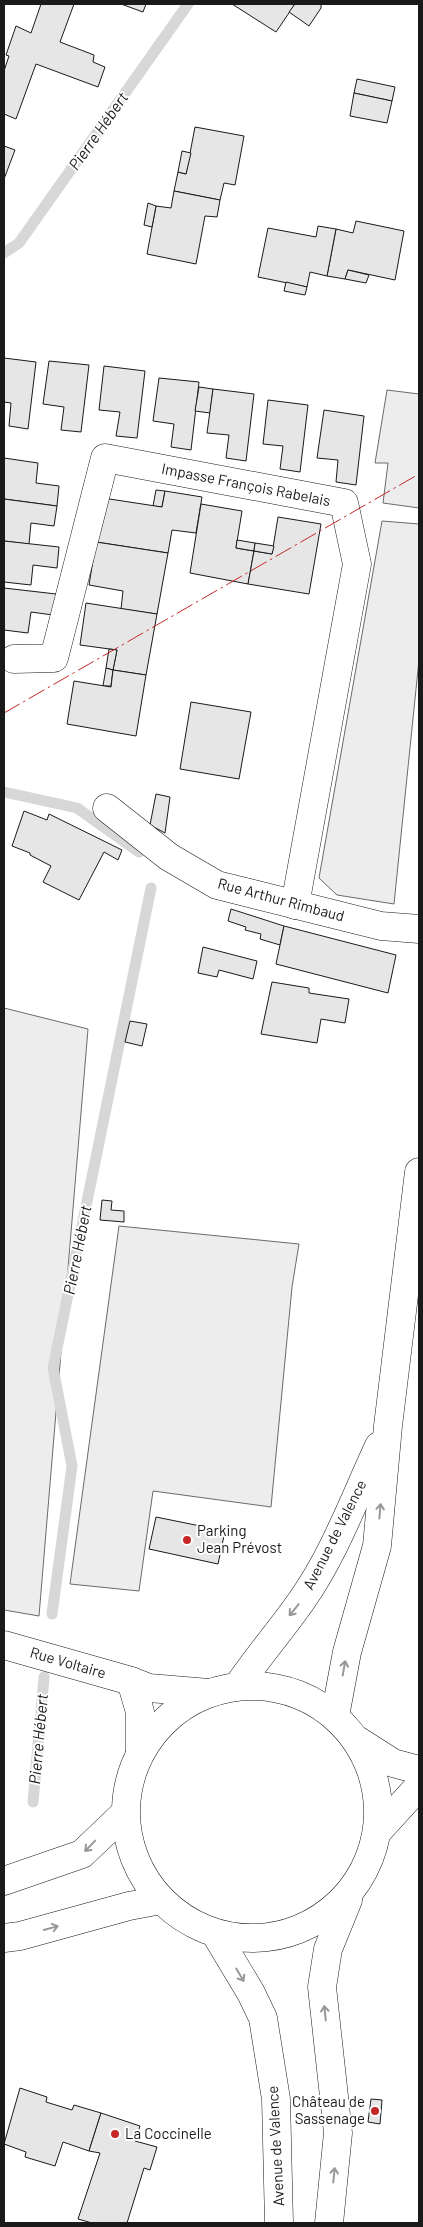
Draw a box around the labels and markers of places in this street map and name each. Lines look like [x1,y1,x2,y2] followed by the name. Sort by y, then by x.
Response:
[197,1521,282,1556] place label: Parking Jean Prévost
[181,1534,193,1546] marker: Parking Jean Prévost
[292,2092,365,2127] place label: Château de Sassenage
[369,2105,381,2117] marker: Château de Sassenage
[125,2124,212,2142] place label: La Coccinelle
[109,2128,121,2140] marker: La Coccinelle

